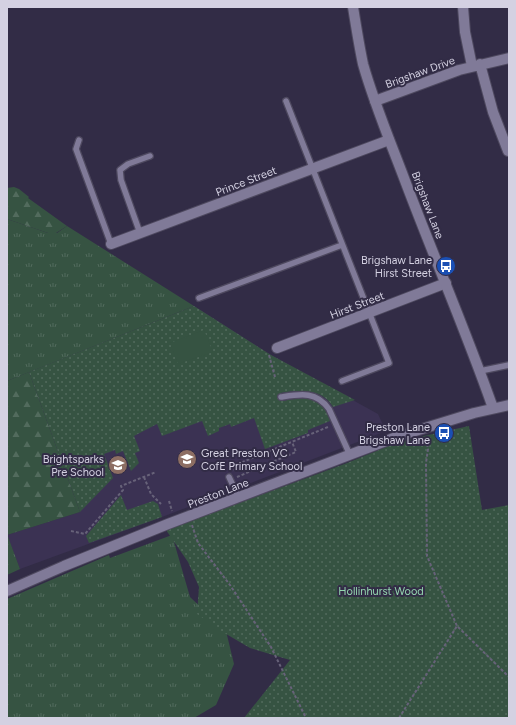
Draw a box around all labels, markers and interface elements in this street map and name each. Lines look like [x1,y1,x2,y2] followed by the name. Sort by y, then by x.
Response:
[384,54,457,91] street label: Brigshaw Drive
[214,164,278,199] street label: Prince Street
[409,170,446,241] street label: Brigshaw Lane
[361,254,432,280] place label: Brigshaw Lane Hirst Street
[435,255,457,277] bus stop icon: Brigshaw Lane Hirst Street
[328,289,386,322] street label: Hirst Street
[359,421,430,447] place label: Preston Lane Brigshaw Lane
[433,422,455,444] bus stop icon: Preston Lane Brigshaw Lane
[201,447,302,473] place label: Great Preston VC CofE Primary School
[176,448,198,470] school or university icon: Great Preston VC CofE Primary School
[43,453,104,479] place label: Brightsparks Pre School
[107,454,129,476] school or university icon: Brightsparks Pre School
[186,476,250,511] street label: Preston Lane
[338,585,424,598] park label: Hollinhurst Wood

